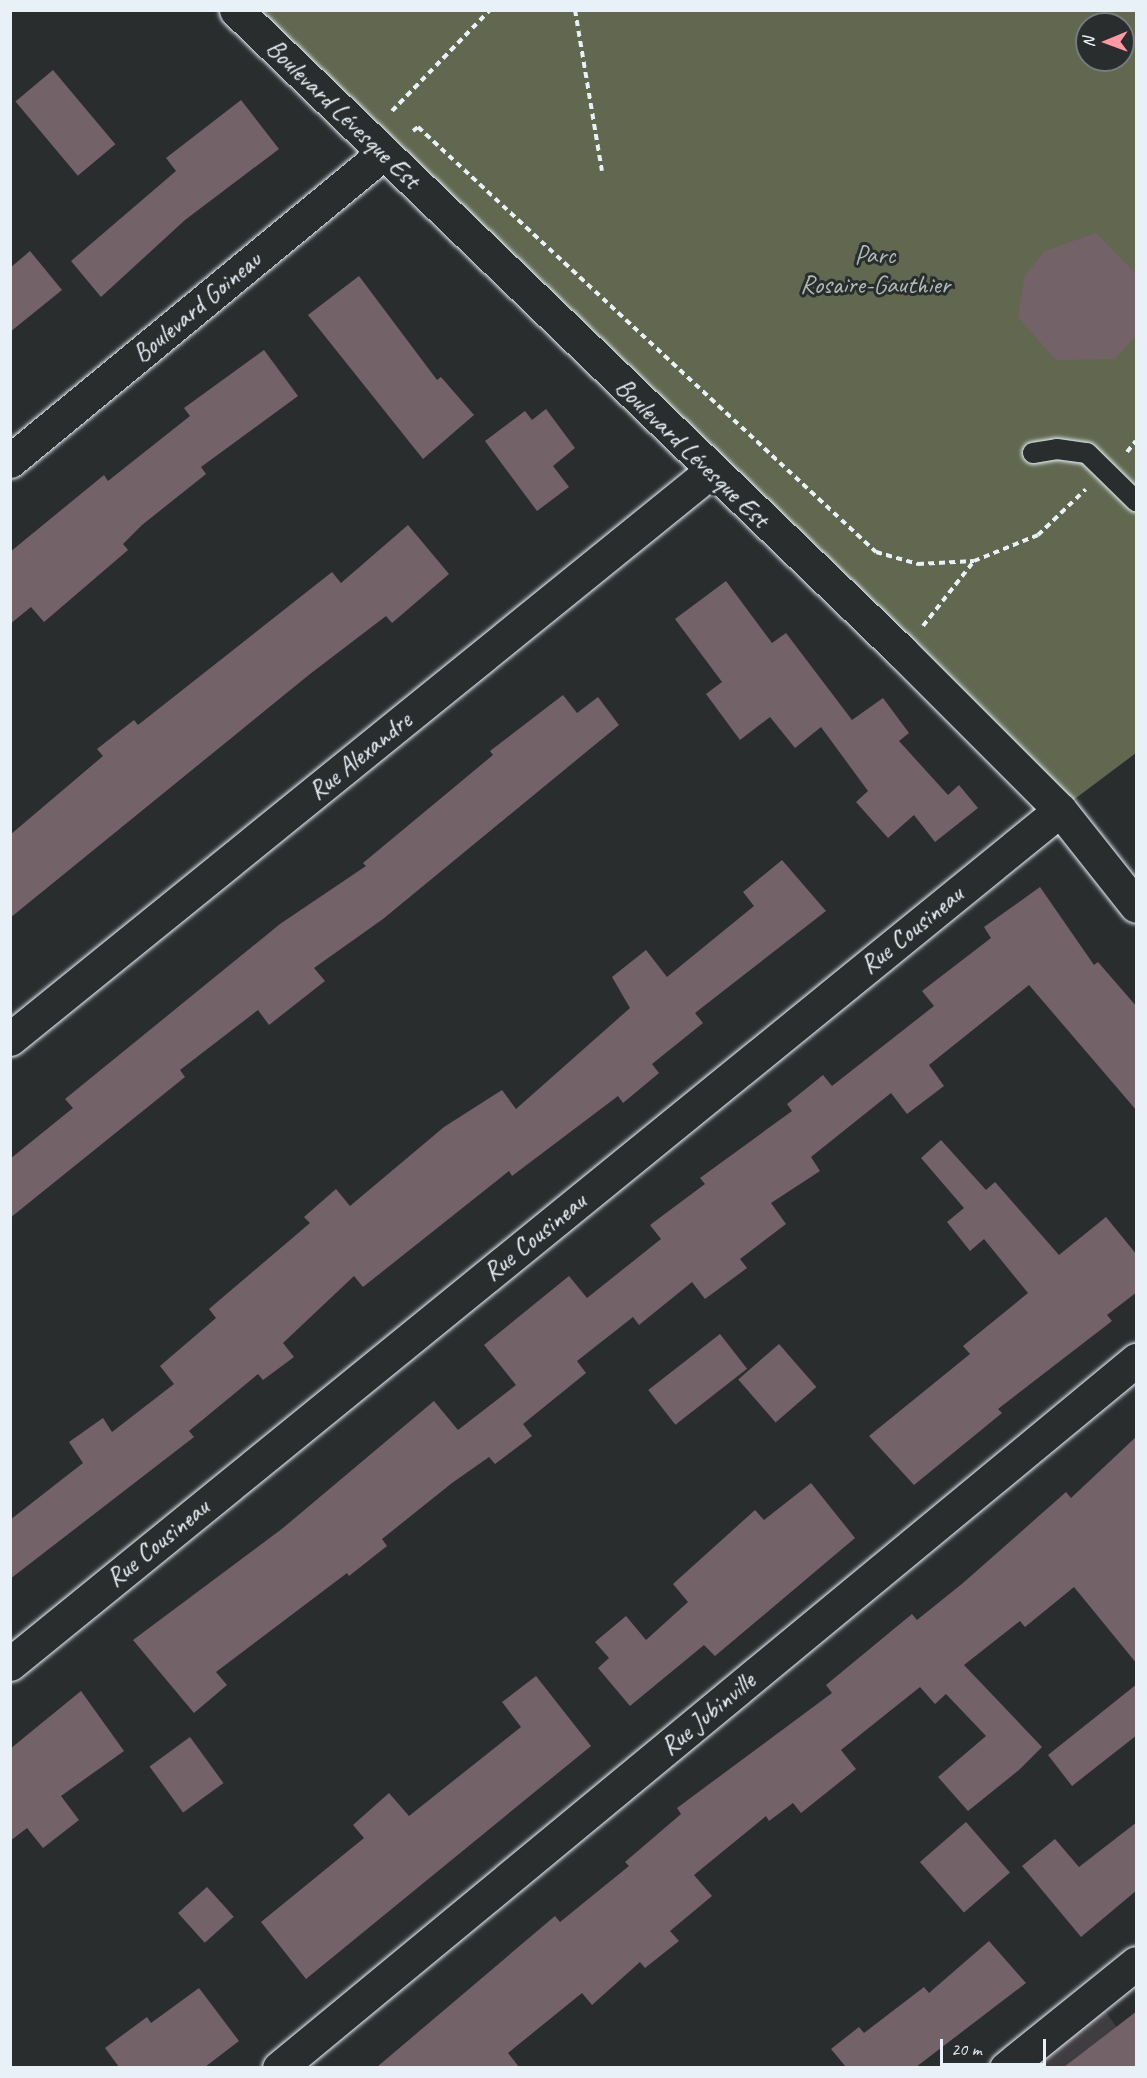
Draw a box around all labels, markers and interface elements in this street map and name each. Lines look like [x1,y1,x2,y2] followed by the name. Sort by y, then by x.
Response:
[1075,12,1135,72] north arrow
[260,33,426,195] street label: Boulevard Lévesque Est
[1079,37,1099,47] text: N
[800,239,950,300] park label: Parc Rosaire-Gauthier
[126,244,268,370] street label: Boulevard Goineau
[609,372,775,534] street label: Boulevard Lévesque Est
[303,705,417,807] street label: Rue Alexandre
[855,879,969,981] street label: Rue Cousineau
[478,1186,592,1288] street label: Rue Cousineau
[101,1492,215,1594] street label: Rue Cousineau
[655,1666,761,1762] street label: Rue Jubinville
[943,2027,1050,2065] scale bar
[951,2038,982,2060] text: 20 m

